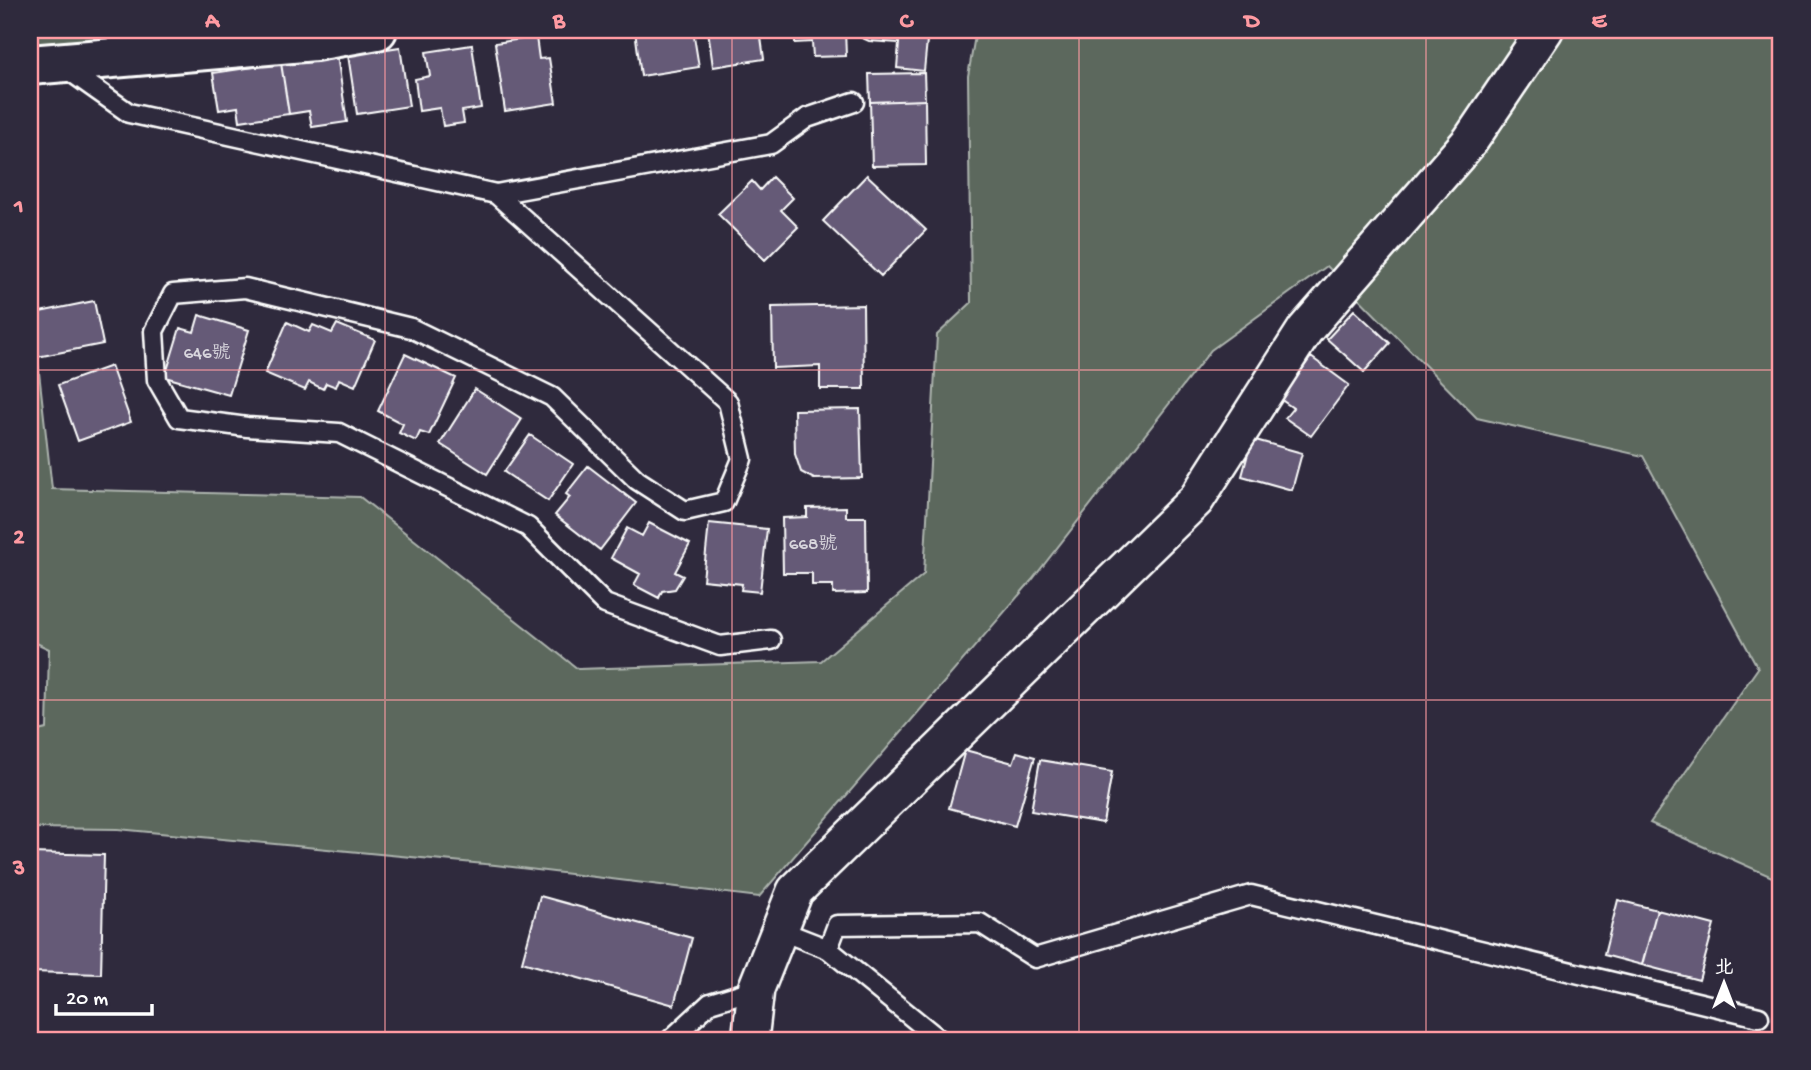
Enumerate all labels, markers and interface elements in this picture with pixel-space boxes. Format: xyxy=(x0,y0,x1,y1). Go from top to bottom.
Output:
text: A xyxy=(204,9,220,36)
text: B xyxy=(552,9,566,36)
text: C xyxy=(900,9,915,36)
text: D xyxy=(1243,9,1261,36)
text: E xyxy=(1592,9,1608,36)
text: 1 xyxy=(13,194,24,221)
house number: 646號 xyxy=(183,342,231,366)
text: 2 xyxy=(13,525,25,552)
house number: 668號 xyxy=(789,533,837,557)
text: 3 xyxy=(12,856,25,883)
north arrow xyxy=(1688,948,1758,1018)
text: 北 xyxy=(1714,958,1734,981)
scale bar xyxy=(56,972,152,1016)
text: 20 m xyxy=(66,988,108,1013)

